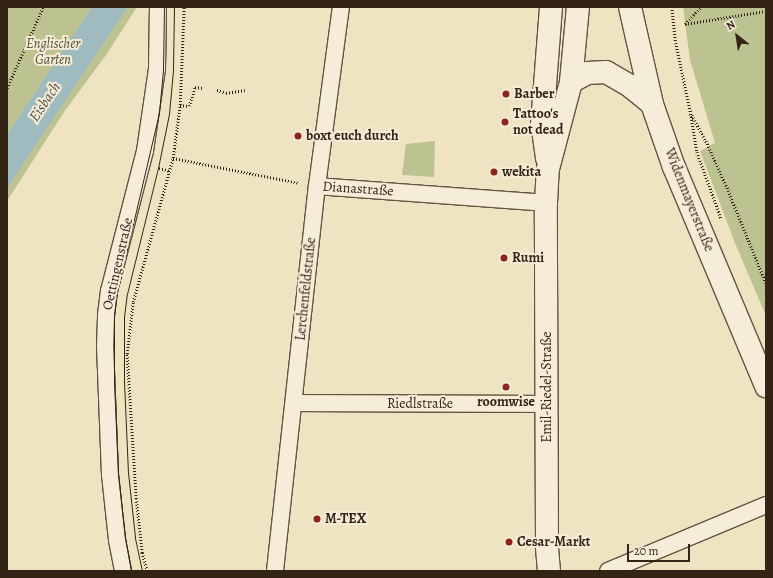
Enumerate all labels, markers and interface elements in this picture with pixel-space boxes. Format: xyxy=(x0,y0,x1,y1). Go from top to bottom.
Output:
north arrow xyxy=(717,16,757,56)
text: N xyxy=(724,17,738,34)
park label: Englischer Garten xyxy=(26,36,80,68)
water label: Eisbach xyxy=(25,79,65,125)
place label: Barber xyxy=(514,86,555,102)
marker: Barber xyxy=(501,89,511,99)
place label: Tattoo's not dead xyxy=(513,106,563,138)
marker: Tattoo's not dead xyxy=(500,117,510,127)
place label: boxt euch durch xyxy=(306,128,399,144)
marker: boxt euch durch xyxy=(293,131,303,141)
street label: Widenmayerstraße xyxy=(661,146,717,254)
place label: wekita xyxy=(502,164,541,180)
marker: wekita xyxy=(489,167,499,177)
street label: Dianastraße xyxy=(322,178,394,200)
street label: Oettingenstraße xyxy=(99,216,137,312)
street label: Lerchenfeldstraße xyxy=(292,236,320,342)
place label: Rumi xyxy=(512,250,544,266)
marker: Rumi xyxy=(499,253,509,263)
street label: Emil-Riedel-Straße xyxy=(539,331,555,443)
marker: roomwise xyxy=(501,382,511,392)
place label: roomwise xyxy=(477,394,535,410)
street label: Riedlstraße xyxy=(387,396,453,412)
place label: M-TEX xyxy=(325,511,366,527)
marker: M-TEX xyxy=(312,514,322,524)
place label: Cesar-Markt xyxy=(517,534,590,550)
scale bar xyxy=(629,536,692,562)
marker: Cesar-Markt xyxy=(504,537,514,547)
text: 20 m xyxy=(634,543,658,559)

